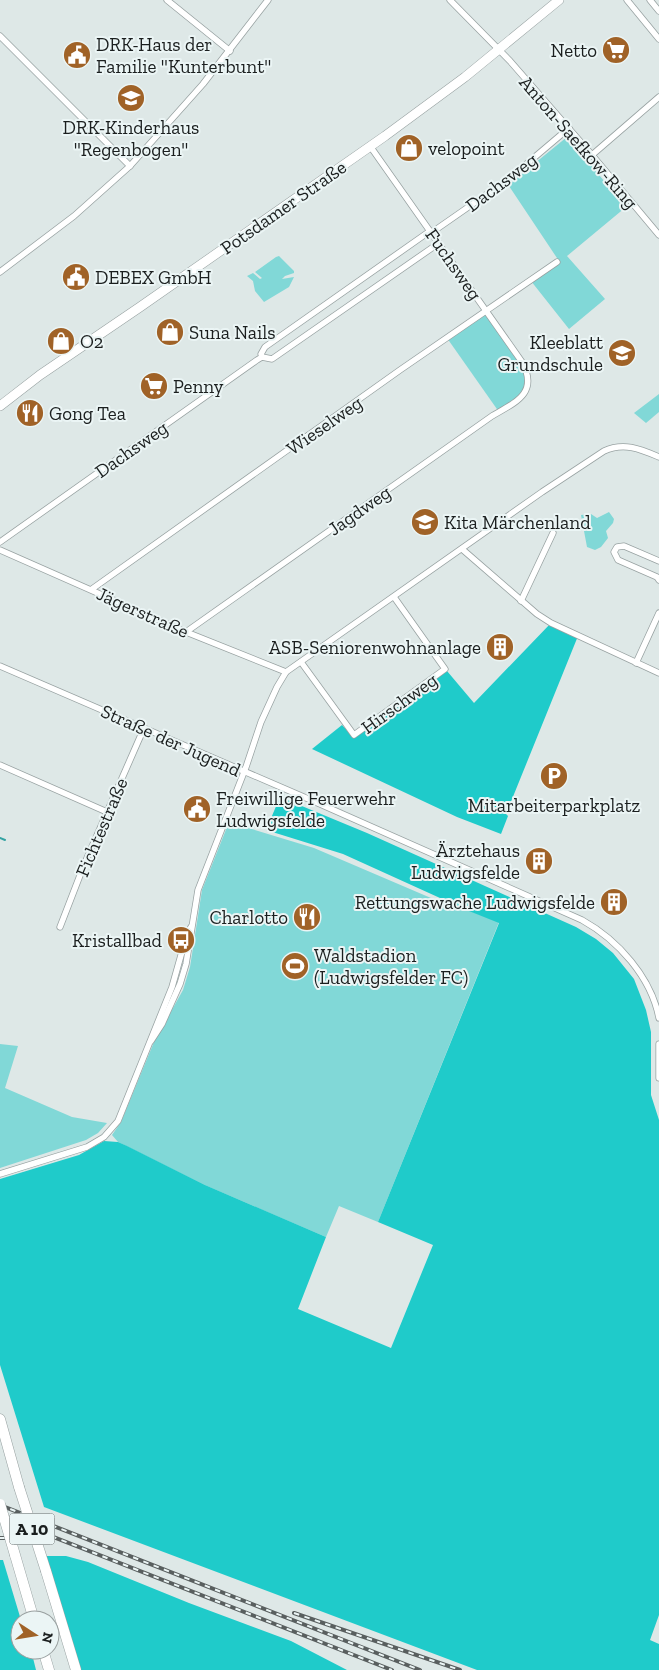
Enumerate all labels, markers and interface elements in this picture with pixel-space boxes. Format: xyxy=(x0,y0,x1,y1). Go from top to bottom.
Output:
place label: DRK-Haus der Familie "Kunterbunt" xyxy=(96,33,271,78)
supermarket icon: Netto xyxy=(601,35,631,65)
place label: Netto xyxy=(551,39,597,62)
public building icon: DRK-Haus der Familie "Kunterbunt" xyxy=(62,40,92,70)
street label: Anton-Saefkow-Ring xyxy=(514,71,643,214)
school or university icon: DRK-Kinderhaus "Regenbogen" xyxy=(116,83,146,113)
place label: DRK-Kinderhaus "Regenbogen" xyxy=(63,116,199,161)
shop icon: velopoint xyxy=(394,133,424,163)
place label: velopoint xyxy=(428,137,505,160)
street label: Dachsweg xyxy=(461,148,542,217)
street label: Potsdamer Straße xyxy=(216,155,351,259)
street label: Fuchsweg xyxy=(420,224,487,305)
public building icon: DEBEX GmbH xyxy=(61,262,91,292)
place label: DEBEX GmbH xyxy=(95,266,212,289)
shop icon: Suna Nails xyxy=(155,317,185,347)
place label: Suna Nails xyxy=(189,321,276,344)
shop icon: O2 xyxy=(46,326,76,356)
place label: O2 xyxy=(80,330,104,353)
place label: Kleeblatt Grundschule xyxy=(498,331,603,376)
school or university icon: Kleeblatt Grundschule xyxy=(607,338,637,368)
supermarket icon: Penny xyxy=(139,371,169,401)
place label: Penny xyxy=(173,375,224,398)
street label: Wieselweg xyxy=(282,391,367,460)
restaurant icon: Gong Tea xyxy=(15,398,45,428)
place label: Gong Tea xyxy=(49,402,126,425)
street label: Dachsweg xyxy=(90,416,173,483)
street label: Jagdweg xyxy=(323,480,396,540)
school or university icon: Kita Märchenland xyxy=(410,507,440,537)
place label: Kita Märchenland xyxy=(444,511,591,534)
street label: Jägerstraße xyxy=(93,582,193,643)
building icon: ASB-Seniorenwohnanlage xyxy=(485,632,515,662)
place label: ASB-Seniorenwohnanlage xyxy=(269,636,481,659)
street label: Hirschweg xyxy=(357,668,442,739)
street label: Straße der Jugend xyxy=(97,699,245,782)
parking icon: Mitarbeiterparkplatz xyxy=(539,761,569,791)
street label: Fichtestraße xyxy=(70,774,133,880)
place label: Freiwillige Feuerwehr Ludwigsfelde xyxy=(216,787,396,832)
public building icon: Freiwillige Feuerwehr Ludwigsfelde xyxy=(182,794,212,824)
place label: Mitarbeiterparkplatz xyxy=(468,794,640,817)
place label: Ärztehaus Ludwigsfelde xyxy=(411,839,520,884)
building icon: Ärztehaus Ludwigsfelde xyxy=(524,846,554,876)
building icon: Rettungswache Ludwigsfelde xyxy=(599,887,629,917)
place label: Rettungswache Ludwigsfelde xyxy=(355,891,595,914)
restaurant icon: Charlotto xyxy=(292,902,322,932)
place label: Charlotto xyxy=(209,906,288,929)
bus stop icon: Kristallbad xyxy=(166,925,196,955)
place label: Kristallbad xyxy=(72,929,163,952)
place label: Waldstadion (Ludwigsfelder FC) xyxy=(314,944,468,989)
sports icon: Waldstadion (Ludwigsfelder FC) xyxy=(280,951,310,981)
road number: A 10 xyxy=(10,1514,54,1545)
north arrow xyxy=(10,1610,60,1660)
text: N xyxy=(38,1631,57,1645)

